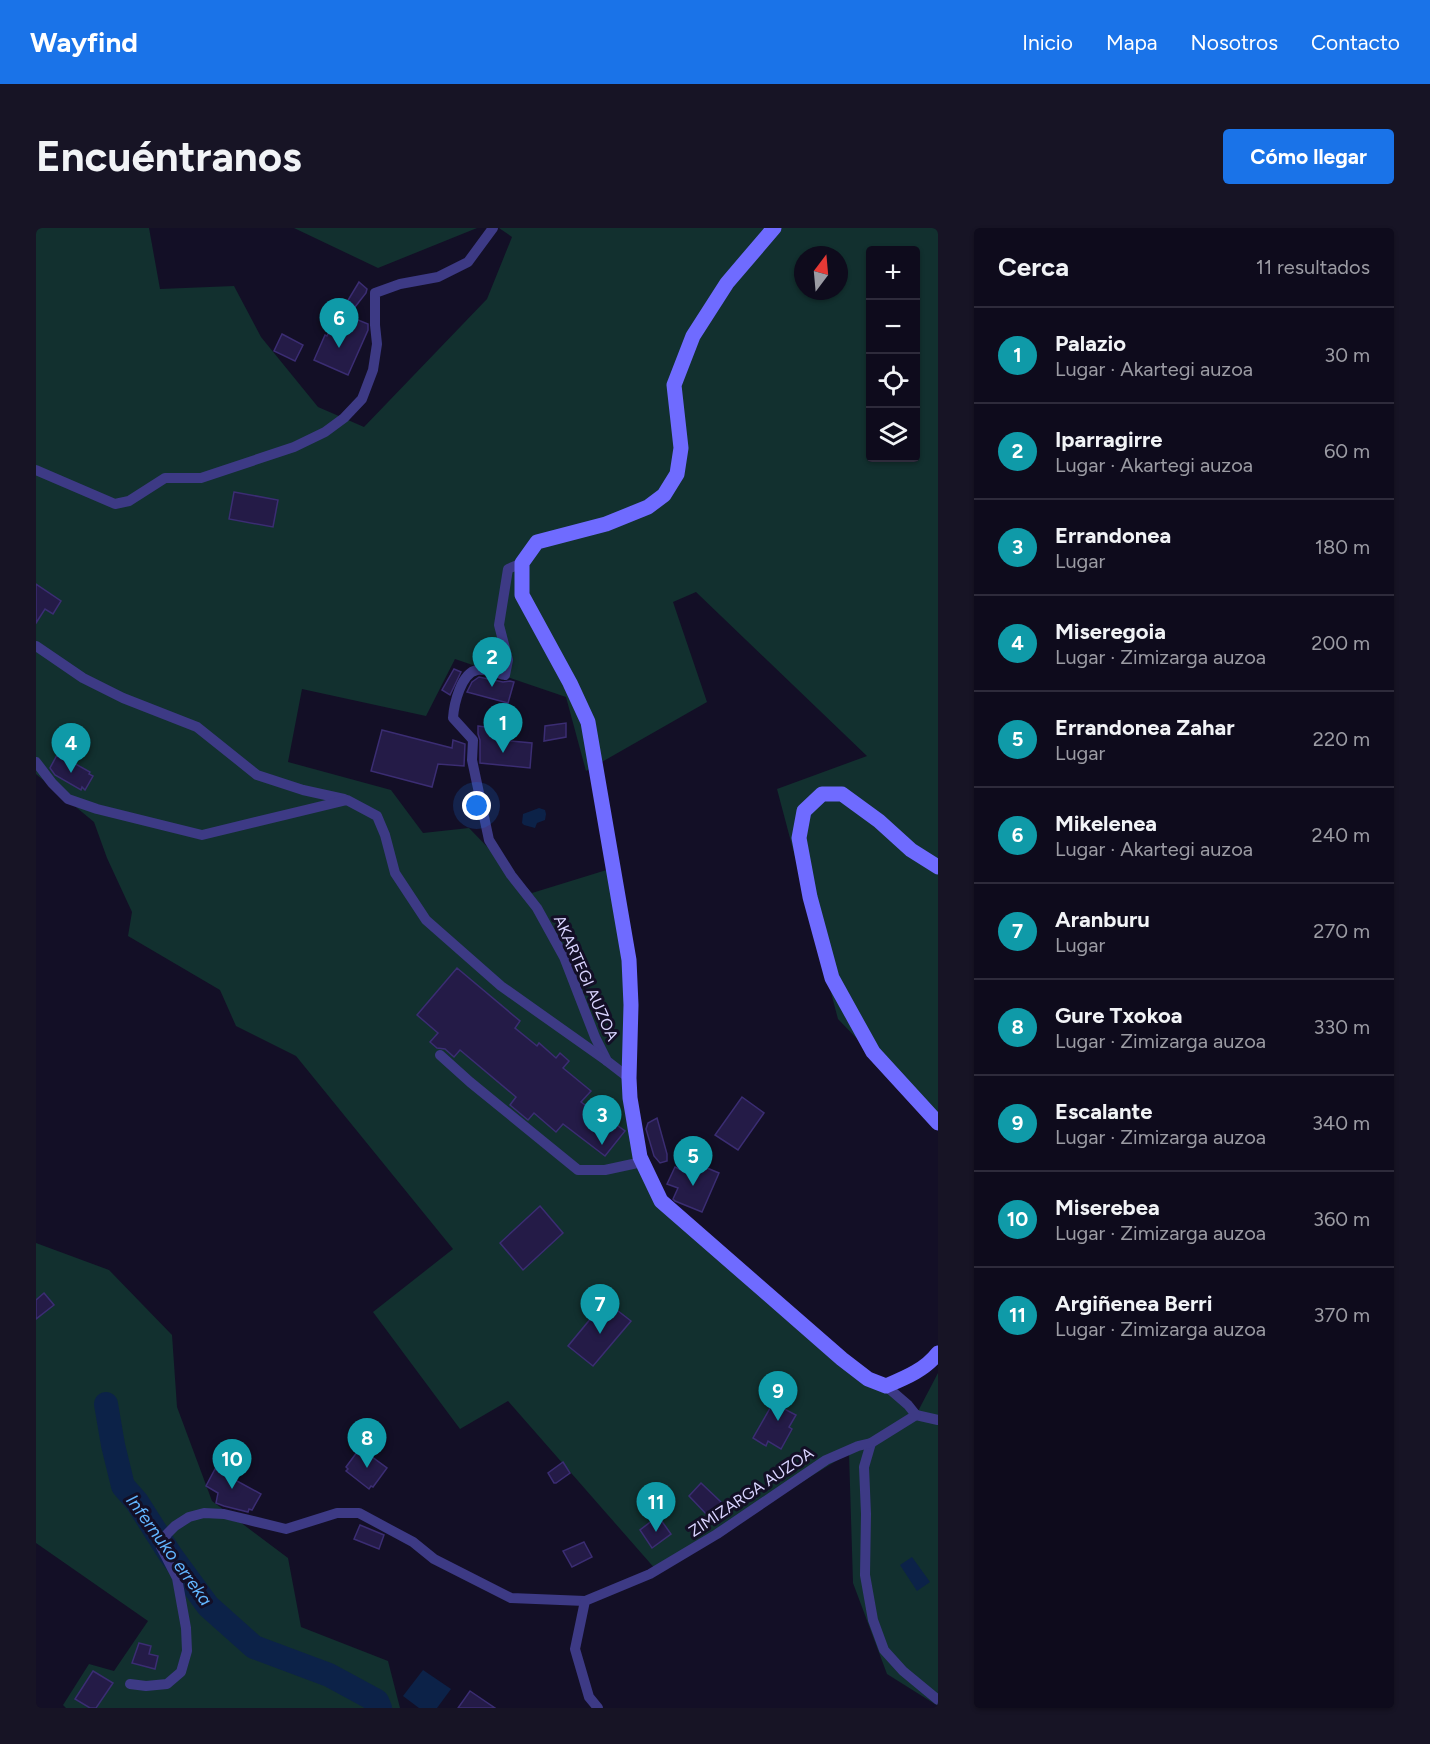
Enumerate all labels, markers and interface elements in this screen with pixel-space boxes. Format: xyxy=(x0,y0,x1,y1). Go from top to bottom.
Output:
text: Wayfind xyxy=(30,25,138,59)
text: Inicio xyxy=(1022,30,1073,55)
text: Mapa xyxy=(1106,30,1158,55)
text: Nosotros xyxy=(1191,30,1278,55)
text: Contacto xyxy=(1311,30,1400,55)
button: Cómo llegar xyxy=(1223,129,1394,184)
text: Encuéntranos xyxy=(36,131,302,182)
north arrow xyxy=(794,246,848,300)
map controls xyxy=(866,246,920,462)
button: + xyxy=(866,246,920,300)
text: Cerca xyxy=(998,251,1069,283)
text: 11 resultados xyxy=(1256,255,1370,279)
pin: 6 xyxy=(320,298,358,348)
button: − xyxy=(866,300,920,354)
text: Palazio xyxy=(1055,330,1126,357)
text: 1 xyxy=(1013,343,1022,367)
text: 30 m xyxy=(1324,343,1370,367)
button: locate xyxy=(866,354,920,408)
text: Lugar · Akartegi auzoa xyxy=(1055,357,1253,381)
button: layers xyxy=(866,408,920,462)
text: Iparragirre xyxy=(1055,426,1163,453)
text: 2 xyxy=(1012,439,1023,463)
text: 60 m xyxy=(1324,439,1370,463)
text: Lugar · Akartegi auzoa xyxy=(1055,453,1253,477)
text: Errandonea xyxy=(1055,522,1171,549)
text: 3 xyxy=(1012,535,1023,559)
text: 180 m xyxy=(1315,535,1370,559)
text: Lugar xyxy=(1055,549,1105,573)
text: Miseregoia xyxy=(1055,618,1166,645)
text: 4 xyxy=(1011,631,1024,655)
text: 200 m xyxy=(1311,631,1370,655)
pin: 2 xyxy=(472,638,512,687)
text: Lugar · Zimizarga auzoa xyxy=(1055,645,1266,669)
pin: 1 xyxy=(484,704,522,753)
text: Errandonea Zahar xyxy=(1055,714,1235,741)
pin: 4 xyxy=(51,724,90,773)
text: 5 xyxy=(1012,727,1023,751)
text: 220 m xyxy=(1313,727,1370,751)
text: Lugar xyxy=(1055,741,1105,765)
your location xyxy=(462,791,491,820)
text: Mikelenea xyxy=(1055,810,1157,837)
text: 6 xyxy=(1012,823,1023,847)
text: 240 m xyxy=(1312,823,1370,847)
text: Lugar · Akartegi auzoa xyxy=(1055,837,1253,861)
text: Aranburu xyxy=(1055,906,1150,933)
street label: AKARTEGI AUZOA xyxy=(550,912,622,1044)
text: 7 xyxy=(1012,919,1023,943)
text: 270 m xyxy=(1313,919,1370,943)
text: Lugar xyxy=(1055,933,1105,957)
text: Gure Txokoa xyxy=(1055,1002,1182,1029)
text: 8 xyxy=(1011,1015,1024,1039)
text: 330 m xyxy=(1313,1015,1370,1039)
text: Lugar · Zimizarga auzoa xyxy=(1055,1029,1266,1053)
pin: 3 xyxy=(582,1096,622,1145)
text: Escalante xyxy=(1055,1098,1152,1125)
text: 9 xyxy=(1012,1111,1023,1135)
text: 340 m xyxy=(1312,1111,1370,1135)
text: Lugar · Zimizarga auzoa xyxy=(1055,1125,1266,1149)
pin: 5 xyxy=(674,1136,712,1186)
text: Miserebea xyxy=(1055,1194,1160,1221)
text: 10 xyxy=(1007,1207,1028,1231)
text: 360 m xyxy=(1313,1207,1370,1231)
text: Lugar · Zimizarga auzoa xyxy=(1055,1221,1266,1245)
pin: 7 xyxy=(580,1284,620,1334)
text: Argiñenea Berri xyxy=(1055,1290,1212,1317)
text: 11 xyxy=(1009,1303,1026,1327)
text: 370 m xyxy=(1314,1303,1370,1327)
text: Lugar · Zimizarga auzoa xyxy=(1055,1317,1266,1341)
pin: 9 xyxy=(758,1372,798,1421)
pin: 8 xyxy=(348,1418,386,1468)
pin: 10 xyxy=(212,1440,252,1489)
street label: ZIMIZARGA AUZOA xyxy=(685,1443,817,1541)
pin: 11 xyxy=(636,1482,676,1532)
water label: Infernuko erreka xyxy=(121,1490,217,1610)

